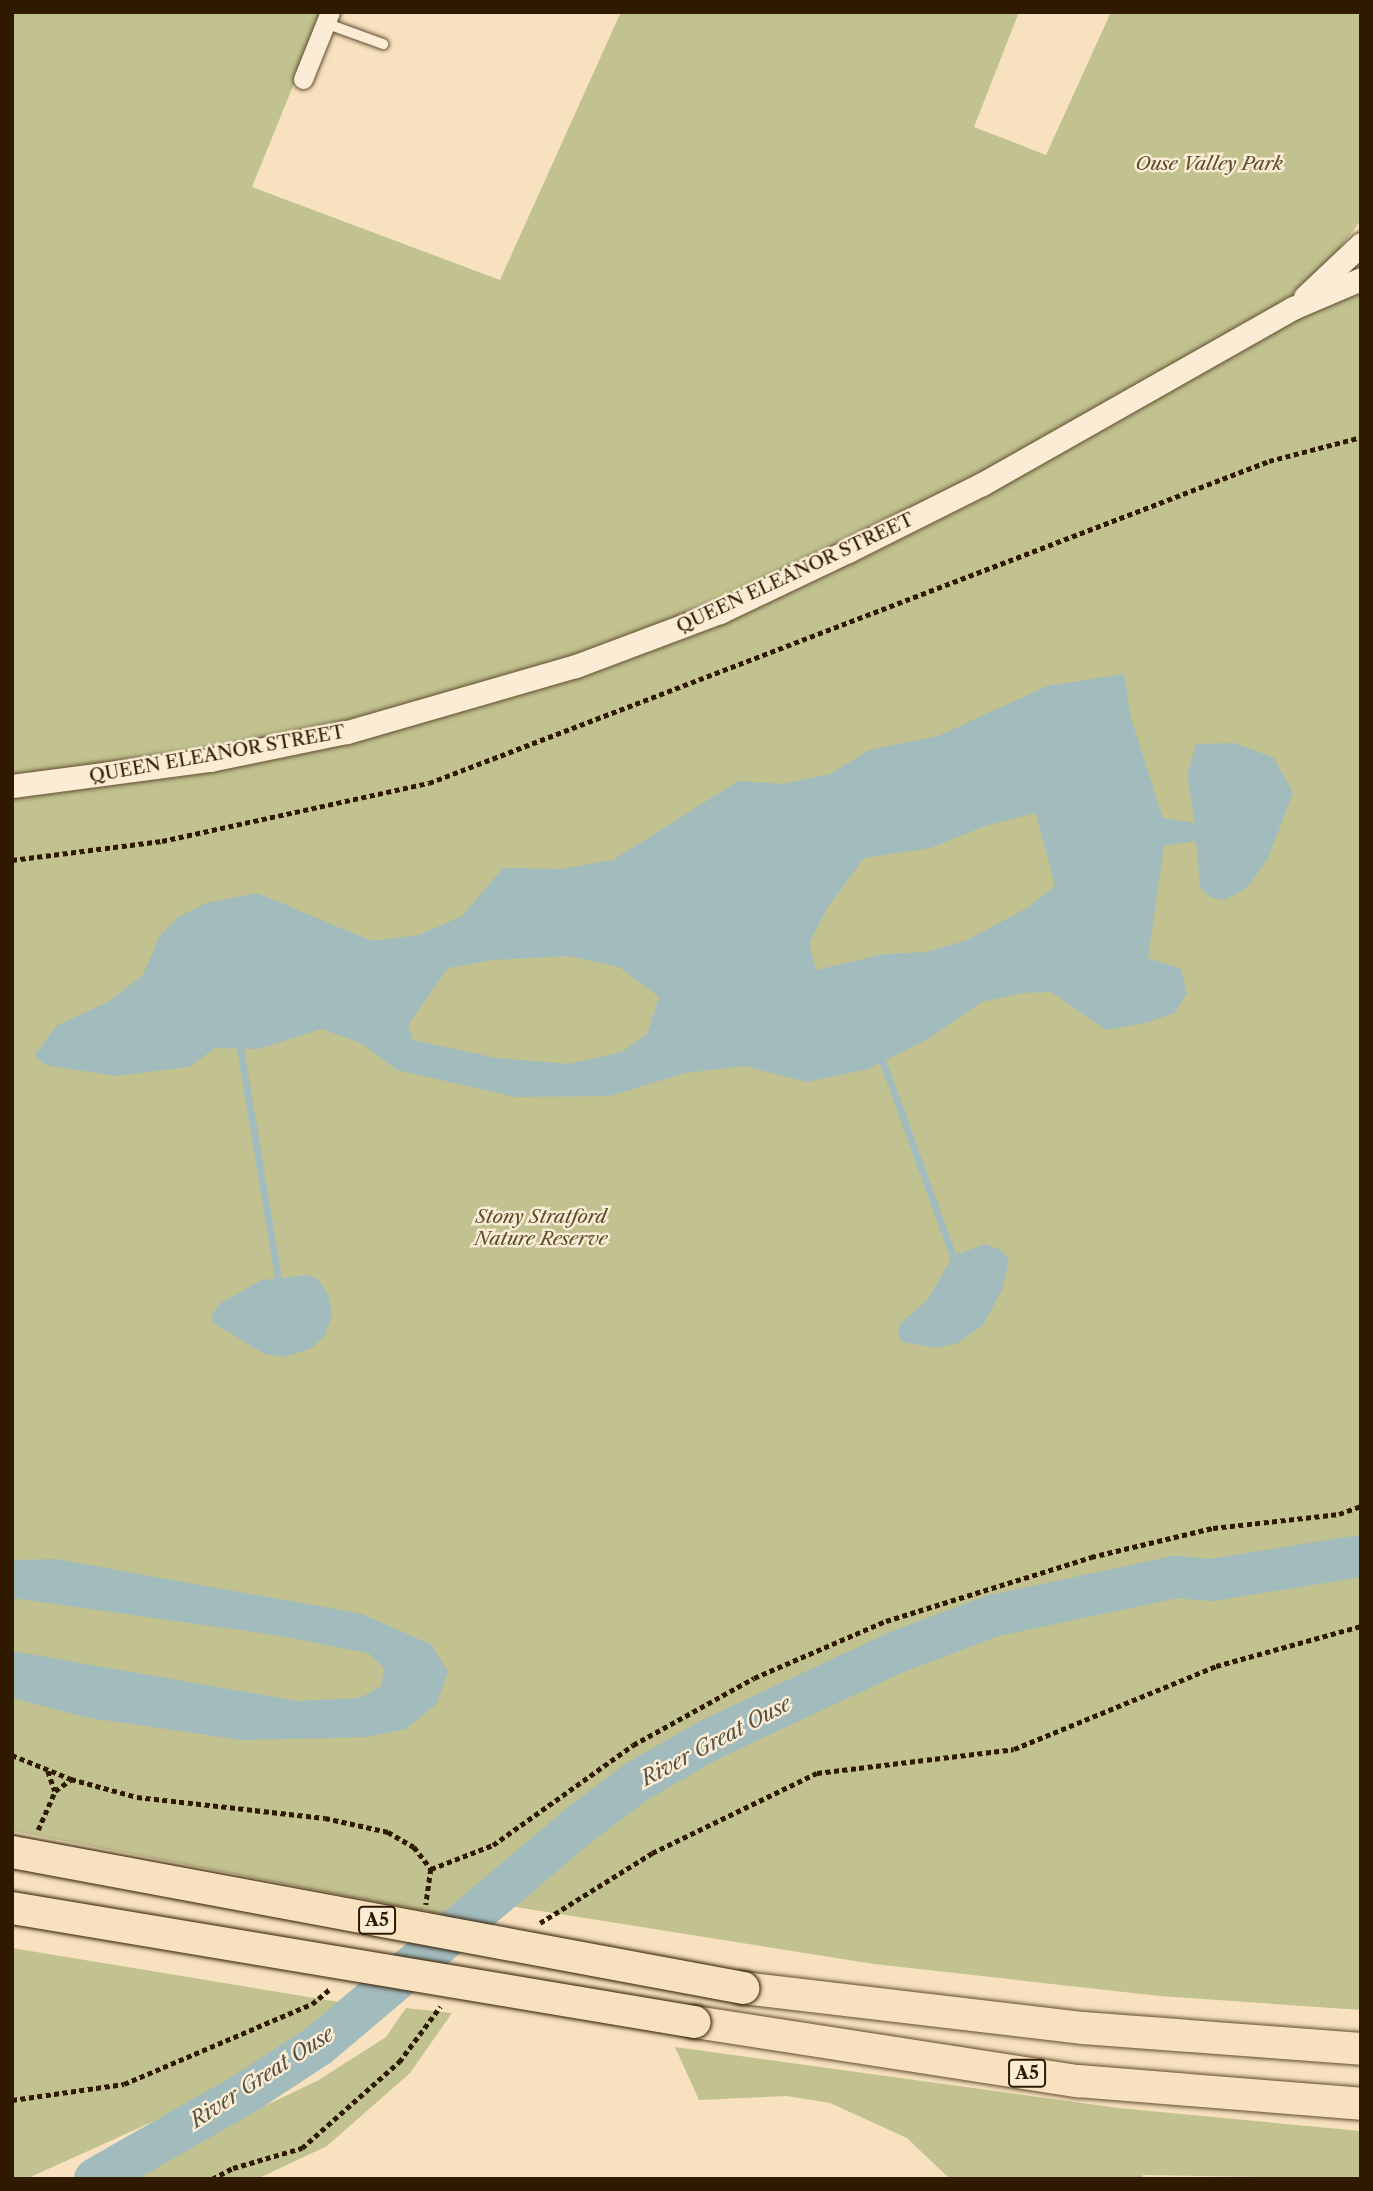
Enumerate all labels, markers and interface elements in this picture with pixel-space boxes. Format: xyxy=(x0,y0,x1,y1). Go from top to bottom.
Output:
park label: Ouse Valley Park xyxy=(1135,153,1283,175)
street label: QUEEN ELEANOR STREET xyxy=(672,508,918,638)
street label: QUEEN ELEANOR STREET xyxy=(87,720,347,788)
park label: Stony Stratford Nature Reserve xyxy=(474,1206,608,1250)
water label: River Great Ouse xyxy=(637,1691,795,1791)
road number: A5 xyxy=(358,1906,396,1934)
water label: River Great Ouse xyxy=(185,2021,339,2133)
road number: A5 xyxy=(1008,2059,1046,2088)

